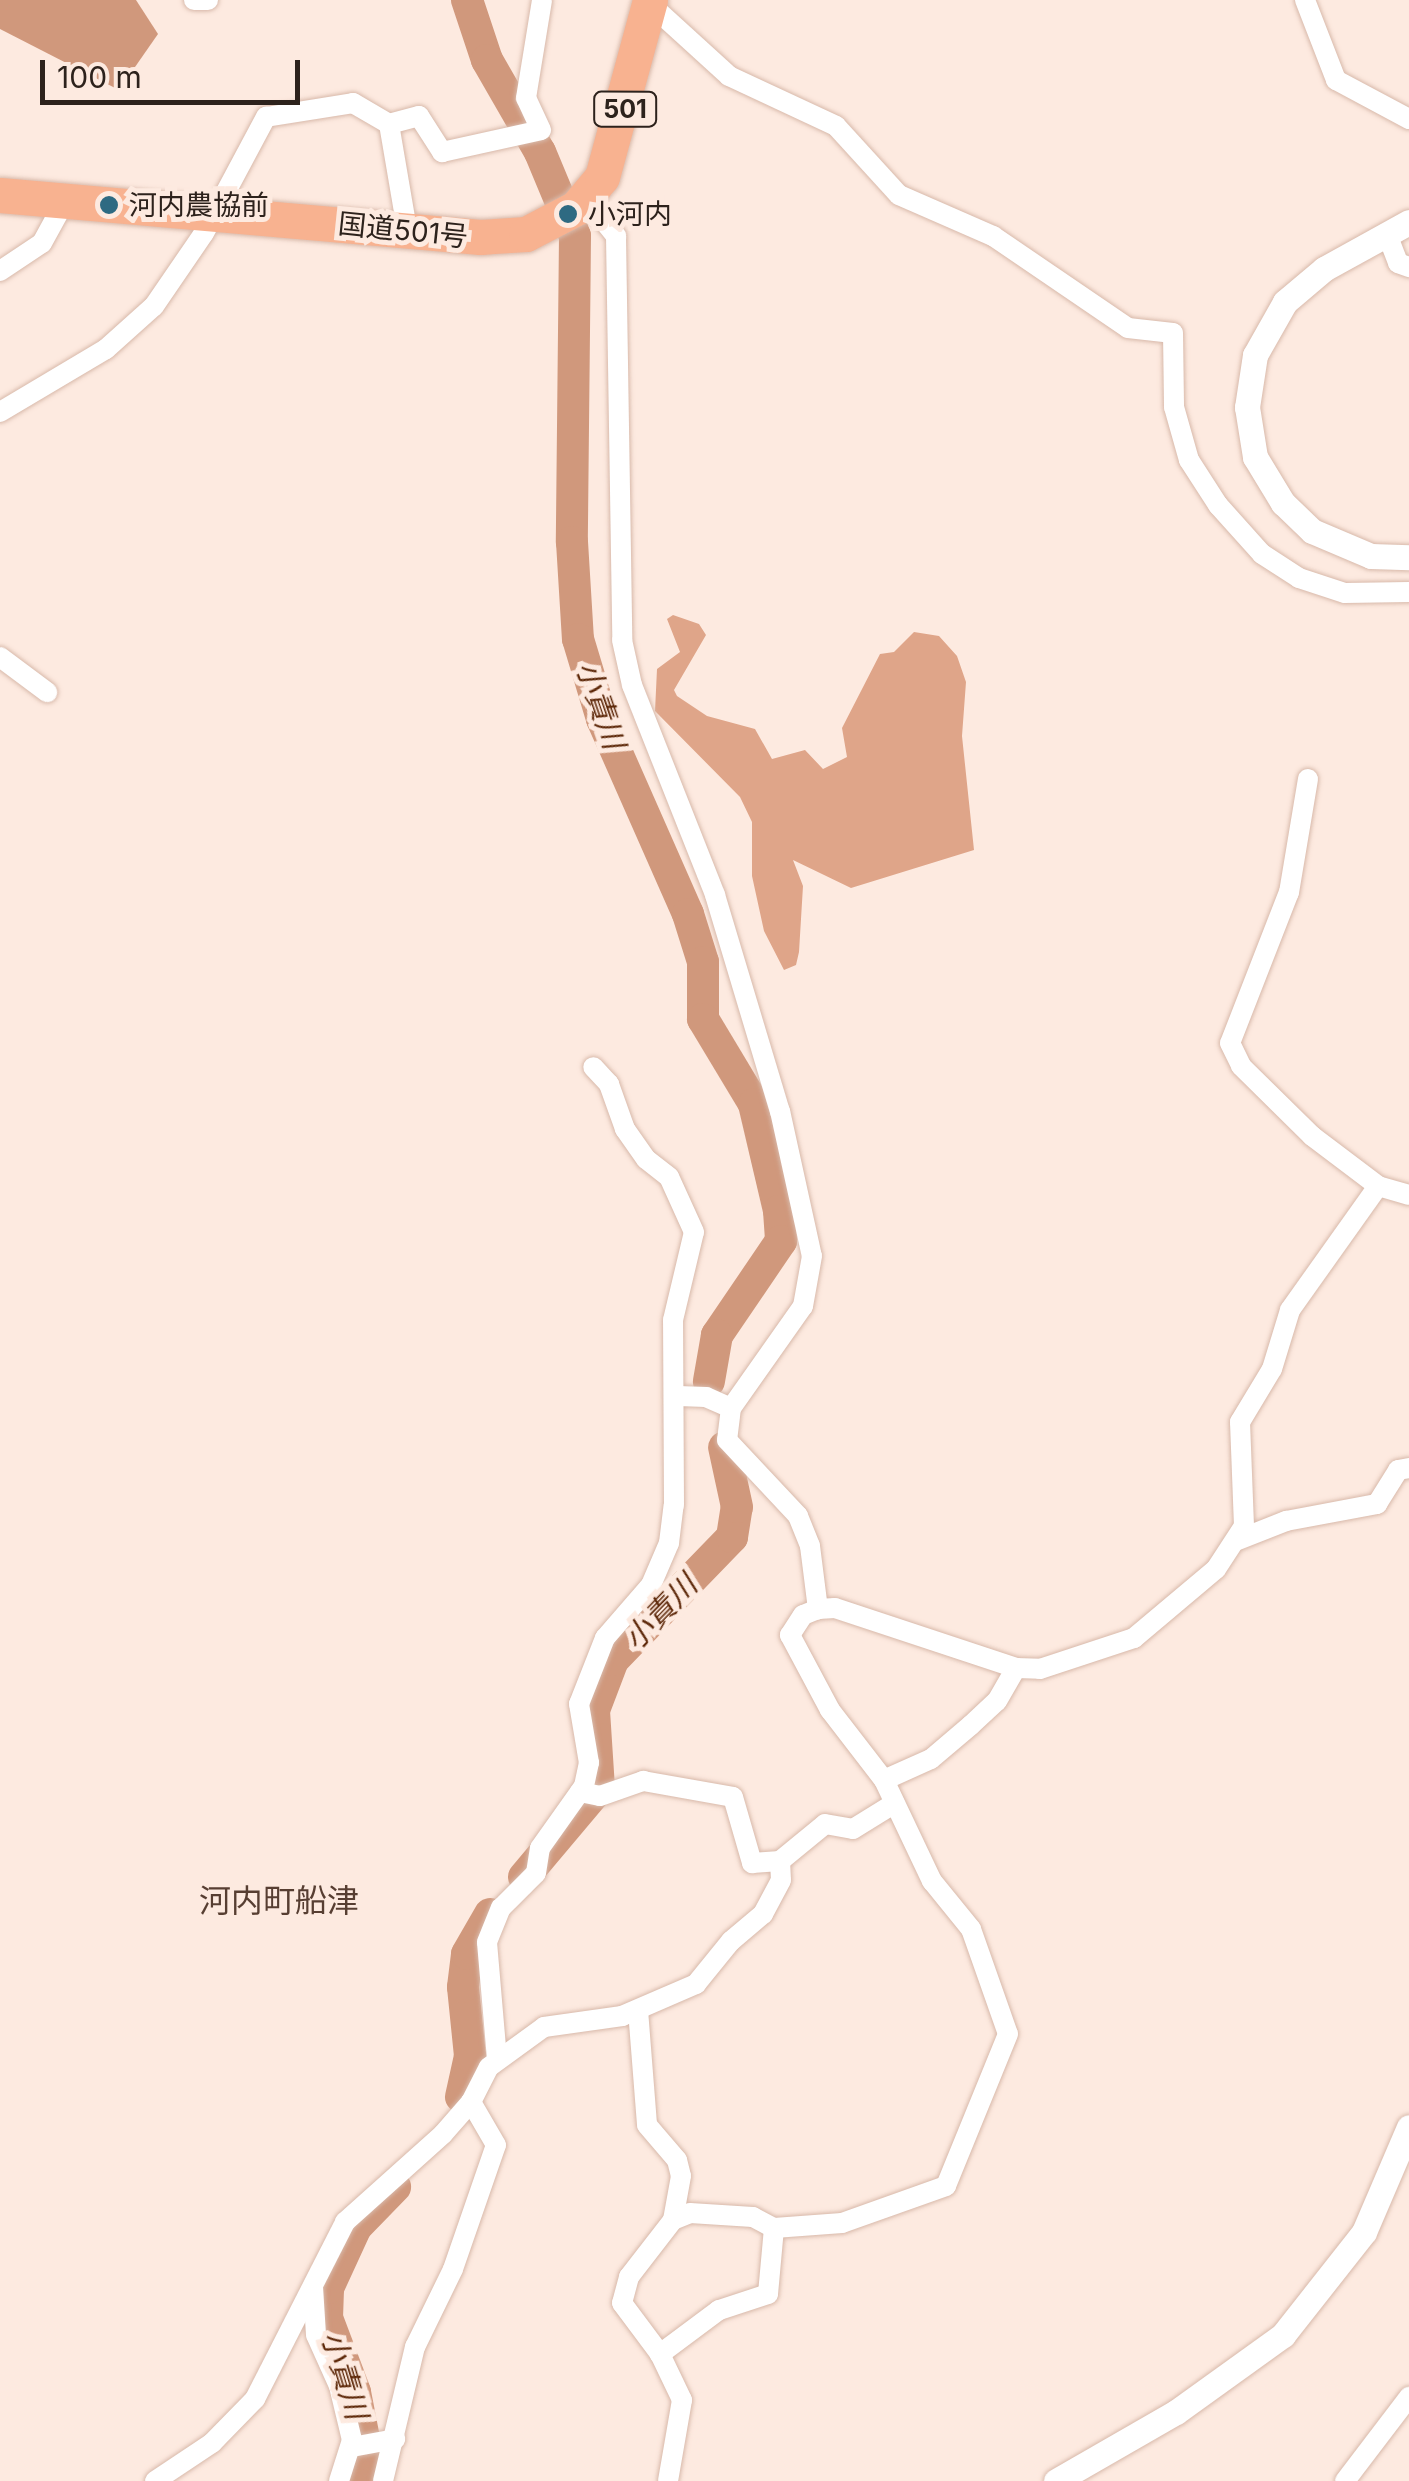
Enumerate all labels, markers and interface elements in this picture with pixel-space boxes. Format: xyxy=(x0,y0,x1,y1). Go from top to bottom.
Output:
scale bar xyxy=(45,40,305,102)
text: 100 m xyxy=(57,59,142,95)
road number: 501 xyxy=(592,89,658,129)
place label: 河内農協前 xyxy=(129,188,269,222)
marker: 河内農協前 xyxy=(98,194,120,216)
place label: 小河内 xyxy=(588,197,672,231)
marker: 小河内 xyxy=(557,203,579,225)
street label: 国道501号 xyxy=(337,206,469,254)
water label: 小責川 xyxy=(569,657,633,753)
water label: 小責川 xyxy=(616,1567,704,1657)
district label: 河内町船津 xyxy=(199,1882,359,1920)
water label: 小責川 xyxy=(315,2327,375,2423)

